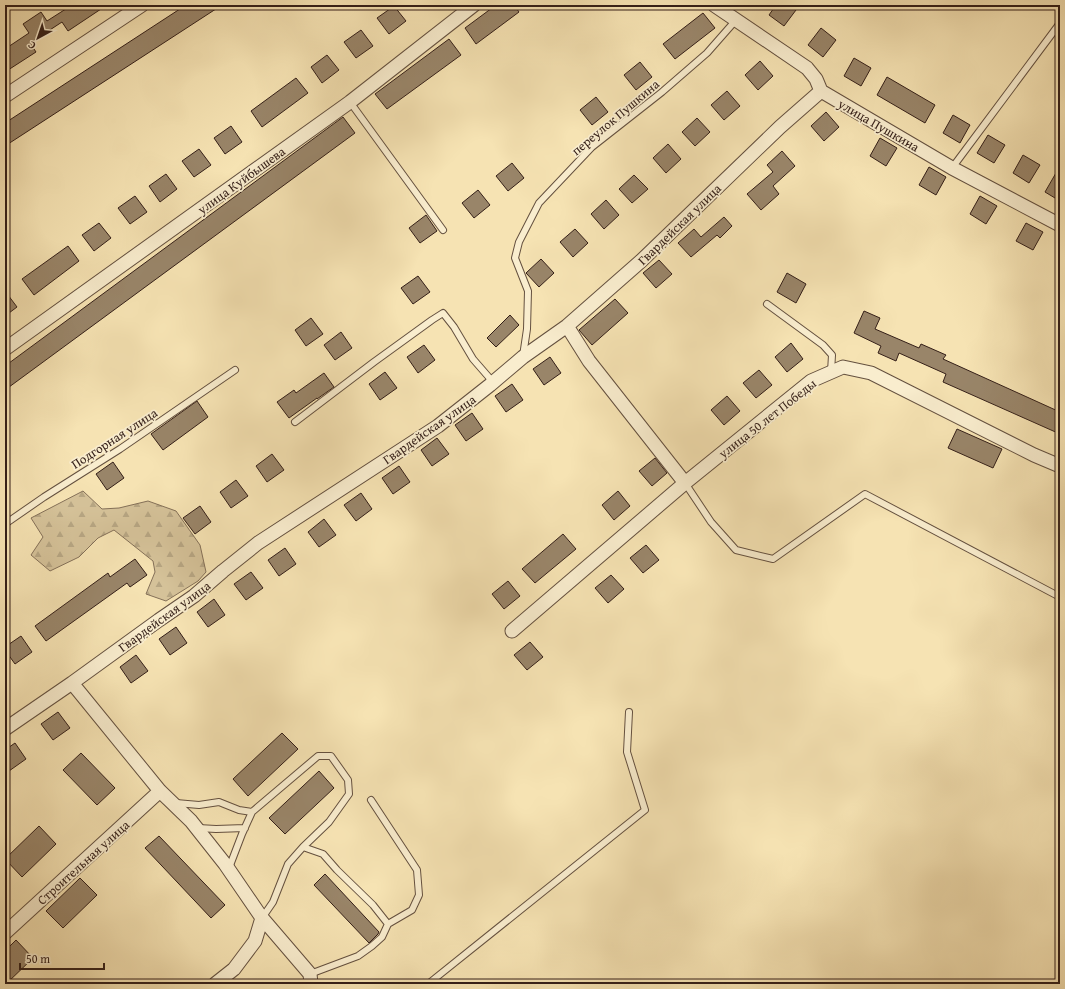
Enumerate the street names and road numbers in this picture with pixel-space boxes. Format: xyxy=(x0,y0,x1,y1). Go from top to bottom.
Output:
street label: переулок Пушкина xyxy=(567,74,664,160)
street label: улица Пушкина xyxy=(834,94,924,157)
street label: улица Куйбышева xyxy=(193,142,290,219)
street label: Гвардейская улица xyxy=(633,179,726,269)
street label: улица 50 лет Победы xyxy=(714,374,820,463)
street label: Гвардейская улица xyxy=(379,390,480,469)
street label: Подгорная улица xyxy=(67,403,162,473)
street label: Гвардейская улица xyxy=(114,576,215,656)
street label: Строительная улица xyxy=(33,815,134,909)

